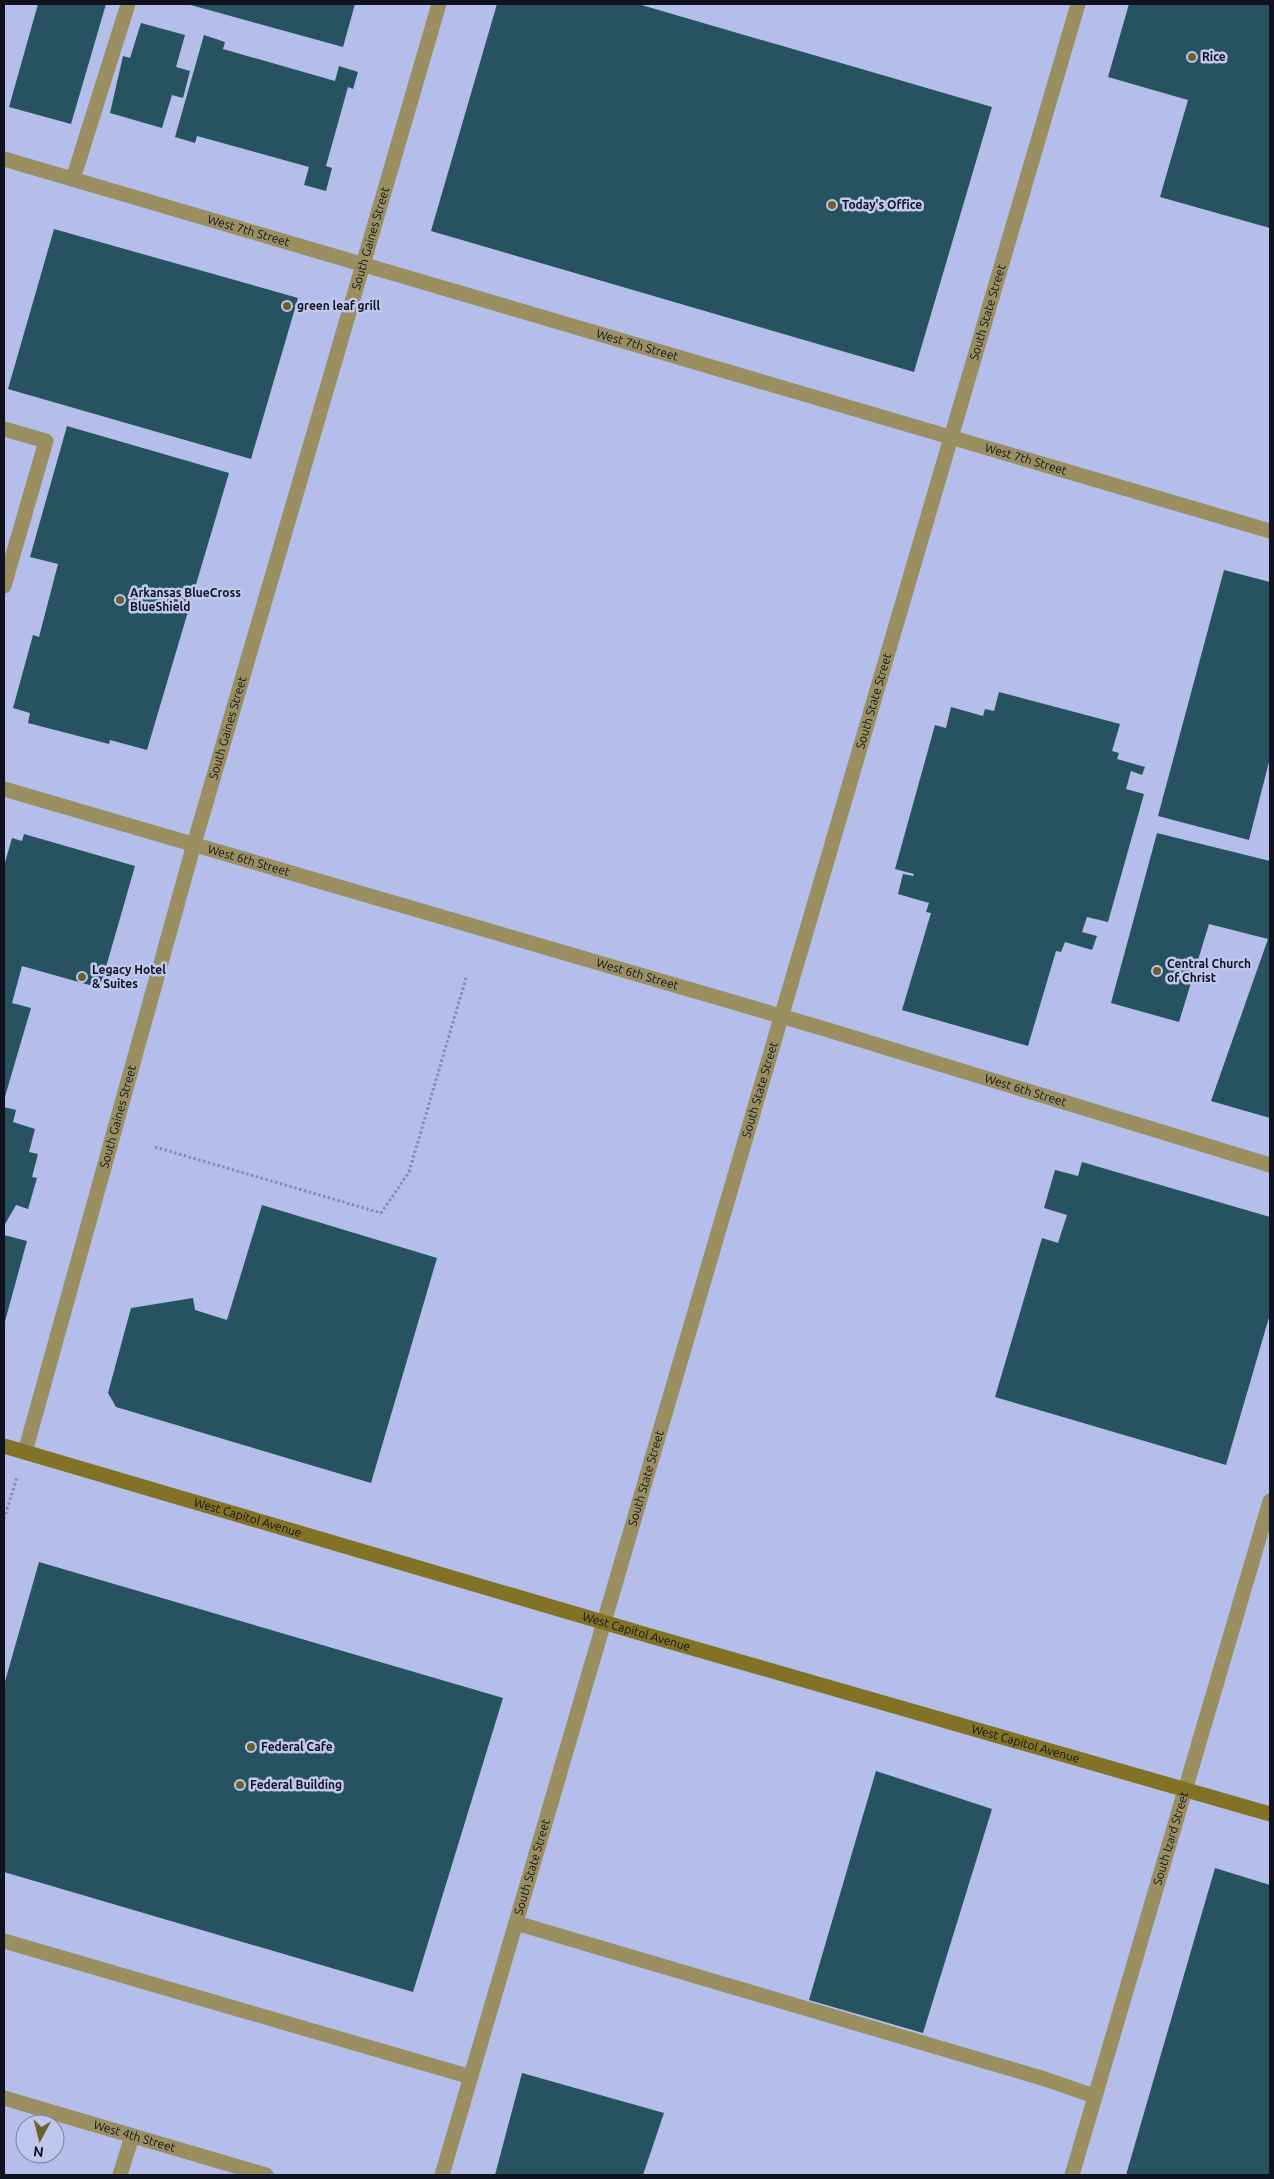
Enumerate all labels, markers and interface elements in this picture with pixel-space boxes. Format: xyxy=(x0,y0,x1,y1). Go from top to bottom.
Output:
place label: Rice xyxy=(1202,50,1226,63)
marker: Rice xyxy=(1186,51,1198,63)
street label: South Gaines Street xyxy=(349,185,391,291)
place label: Today's Office xyxy=(842,198,922,211)
marker: Today's Office xyxy=(826,199,838,211)
street label: West 7th Street xyxy=(206,212,292,249)
street label: South State Street xyxy=(967,262,1007,362)
place label: green leaf grill xyxy=(297,299,380,312)
marker: green leaf grill xyxy=(281,300,293,312)
street label: West 7th Street xyxy=(595,326,680,363)
street label: West 7th Street xyxy=(983,441,1069,477)
place label: Arkansas BlueCross BlueShield xyxy=(130,586,241,613)
marker: Arkansas BlueCross BlueShield xyxy=(114,594,126,606)
street label: South State Street xyxy=(853,651,894,750)
street label: South Gaines Street xyxy=(206,675,249,781)
street label: West 6th Street xyxy=(206,842,292,878)
street label: West 6th Street xyxy=(595,956,680,992)
place label: Central Church of Christ xyxy=(1167,957,1251,984)
place label: Legacy Hotel & Suites xyxy=(92,963,166,990)
marker: Central Church of Christ xyxy=(1151,965,1163,977)
marker: Legacy Hotel & Suites xyxy=(76,971,88,983)
street label: South State Street xyxy=(739,1040,780,1139)
street label: South Gaines Street xyxy=(97,1063,138,1170)
street label: West 6th Street xyxy=(983,1071,1068,1108)
street label: South State Street xyxy=(625,1428,666,1528)
street label: West Capitol Avenue xyxy=(192,1495,303,1539)
street label: West Capitol Avenue xyxy=(581,1609,692,1653)
street label: West Capitol Avenue xyxy=(970,1722,1081,1765)
place label: Federal Cafe xyxy=(261,1740,333,1753)
marker: Federal Cafe xyxy=(245,1741,257,1753)
place label: Federal Building xyxy=(250,1778,342,1791)
marker: Federal Building xyxy=(234,1779,246,1791)
street label: South Izard Street xyxy=(1151,1789,1190,1887)
street label: South State Street xyxy=(512,1817,552,1916)
north arrow xyxy=(15,2114,65,2164)
street label: West 4th Street xyxy=(92,2118,177,2154)
text: N xyxy=(32,2143,45,2160)

